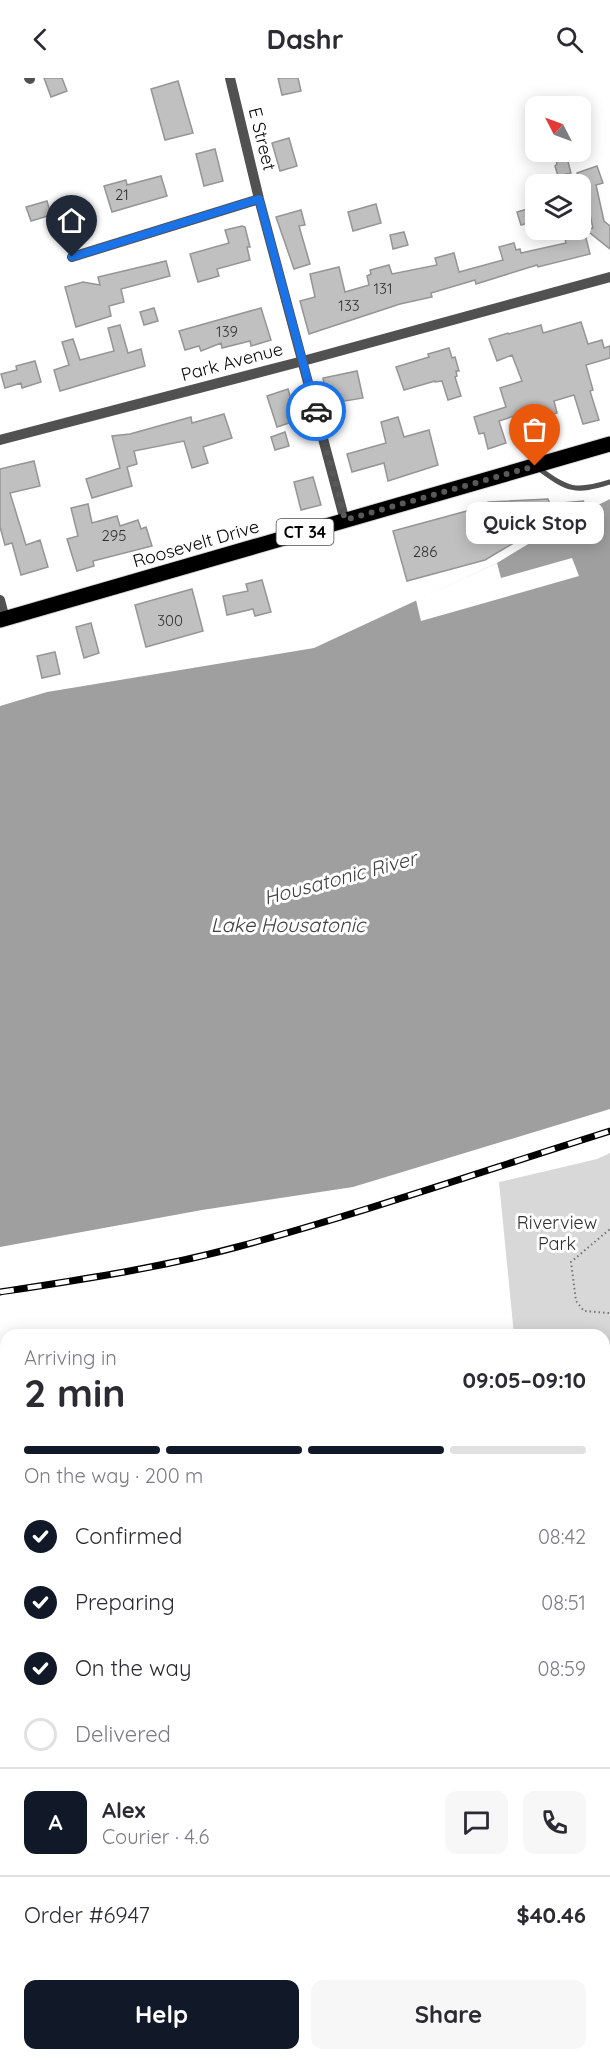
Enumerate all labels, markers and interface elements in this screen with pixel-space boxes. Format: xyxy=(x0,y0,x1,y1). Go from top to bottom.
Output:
text: Dashr xyxy=(267,22,343,56)
icon: back xyxy=(24,23,57,56)
icon: search xyxy=(553,23,586,56)
north arrow xyxy=(525,96,591,162)
map controls xyxy=(525,96,591,240)
street label: E Street xyxy=(244,105,281,173)
button: layers xyxy=(525,174,591,240)
house number: 21 xyxy=(115,185,129,204)
pin xyxy=(46,195,97,257)
icon: home xyxy=(55,204,88,237)
house number: 131 xyxy=(374,279,392,298)
house number: 133 xyxy=(338,296,360,315)
house number: 139 xyxy=(216,322,238,341)
street label: Park Avenue xyxy=(178,337,285,386)
courier xyxy=(286,381,346,441)
icon: car xyxy=(300,395,333,428)
pin xyxy=(509,404,560,466)
icon: bag xyxy=(518,413,551,446)
callout: Quick Stop xyxy=(466,502,604,544)
text: Quick Stop xyxy=(483,510,587,535)
street label: Roosevelt Drive xyxy=(130,515,262,573)
road number: CT 34 xyxy=(276,519,334,545)
house number: 295 xyxy=(102,526,126,545)
house number: 286 xyxy=(413,542,437,561)
house number: 300 xyxy=(157,611,183,630)
water label: Housatonic River xyxy=(261,845,421,910)
water label: Lake Housatonic xyxy=(211,912,367,937)
park label: Riverview Park xyxy=(517,1211,597,1255)
text: Arriving in xyxy=(24,1345,117,1370)
text: 09:05–09:10 xyxy=(462,1366,586,1394)
text: 2 min xyxy=(24,1368,126,1417)
text: On the way · 200 m xyxy=(24,1463,203,1488)
icon: check xyxy=(24,1520,57,1553)
text: Confirmed xyxy=(75,1522,182,1550)
text: 08:42 xyxy=(538,1524,586,1549)
icon: check xyxy=(24,1586,57,1619)
text: Preparing xyxy=(75,1588,175,1616)
text: 08:51 xyxy=(541,1590,586,1615)
icon: check xyxy=(24,1652,57,1685)
text: On the way xyxy=(75,1654,191,1682)
text: 08:59 xyxy=(538,1656,586,1681)
text: Delivered xyxy=(75,1720,171,1748)
button: chat xyxy=(445,1791,508,1854)
button: phone xyxy=(523,1791,586,1854)
text: Alex xyxy=(102,1796,145,1824)
text: A xyxy=(48,1808,63,1836)
text: Courier · 4.6 xyxy=(102,1824,209,1849)
text: Order #6947 xyxy=(24,1901,150,1929)
text: $40.46 xyxy=(517,1901,586,1929)
button: Help xyxy=(24,1980,299,2049)
button: Share xyxy=(311,1980,586,2049)

